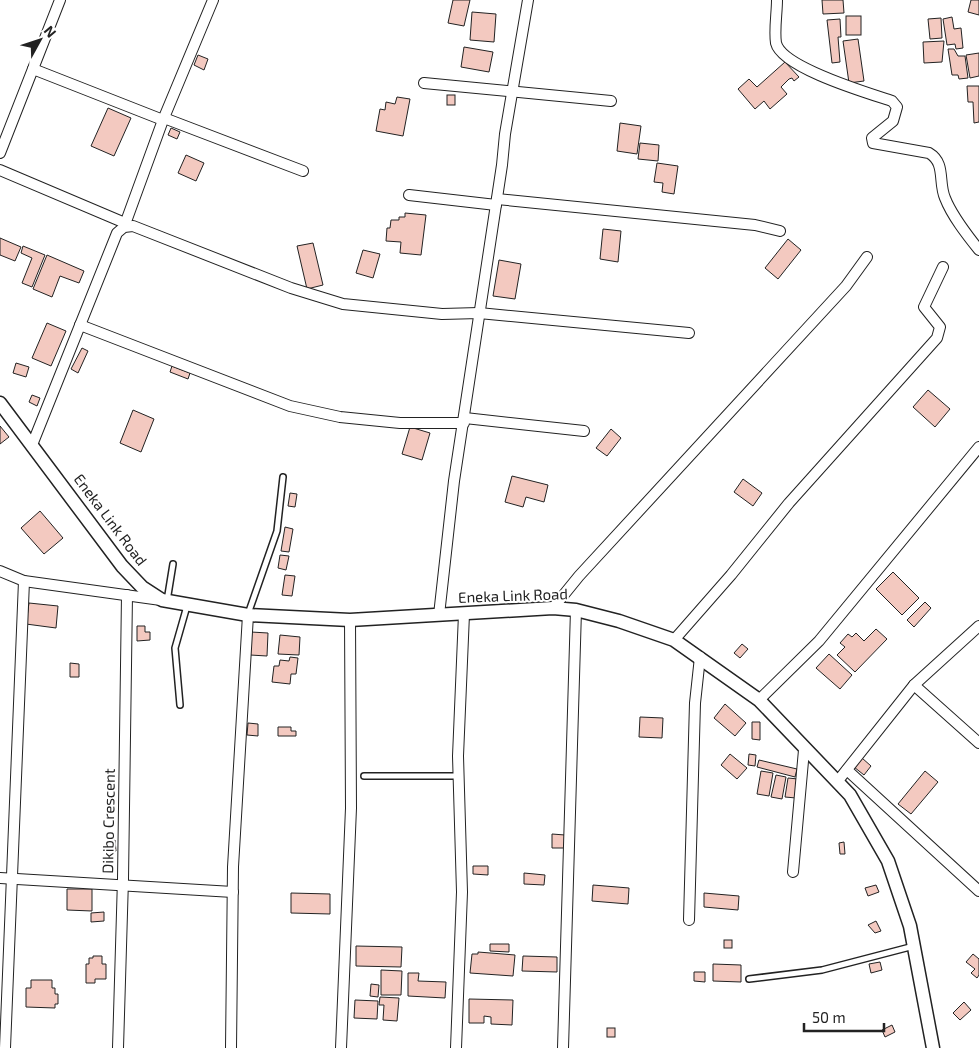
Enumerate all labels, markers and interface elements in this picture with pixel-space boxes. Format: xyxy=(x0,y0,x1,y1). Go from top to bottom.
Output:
north arrow xyxy=(15,15,65,65)
text: N xyxy=(41,22,60,41)
street label: Eneka Link Road xyxy=(71,470,151,569)
street label: Eneka Link Road xyxy=(458,584,568,606)
street label: Dikibo Crescent xyxy=(98,768,118,874)
scale bar xyxy=(804,1000,884,1032)
text: 50 m xyxy=(812,1008,846,1026)

